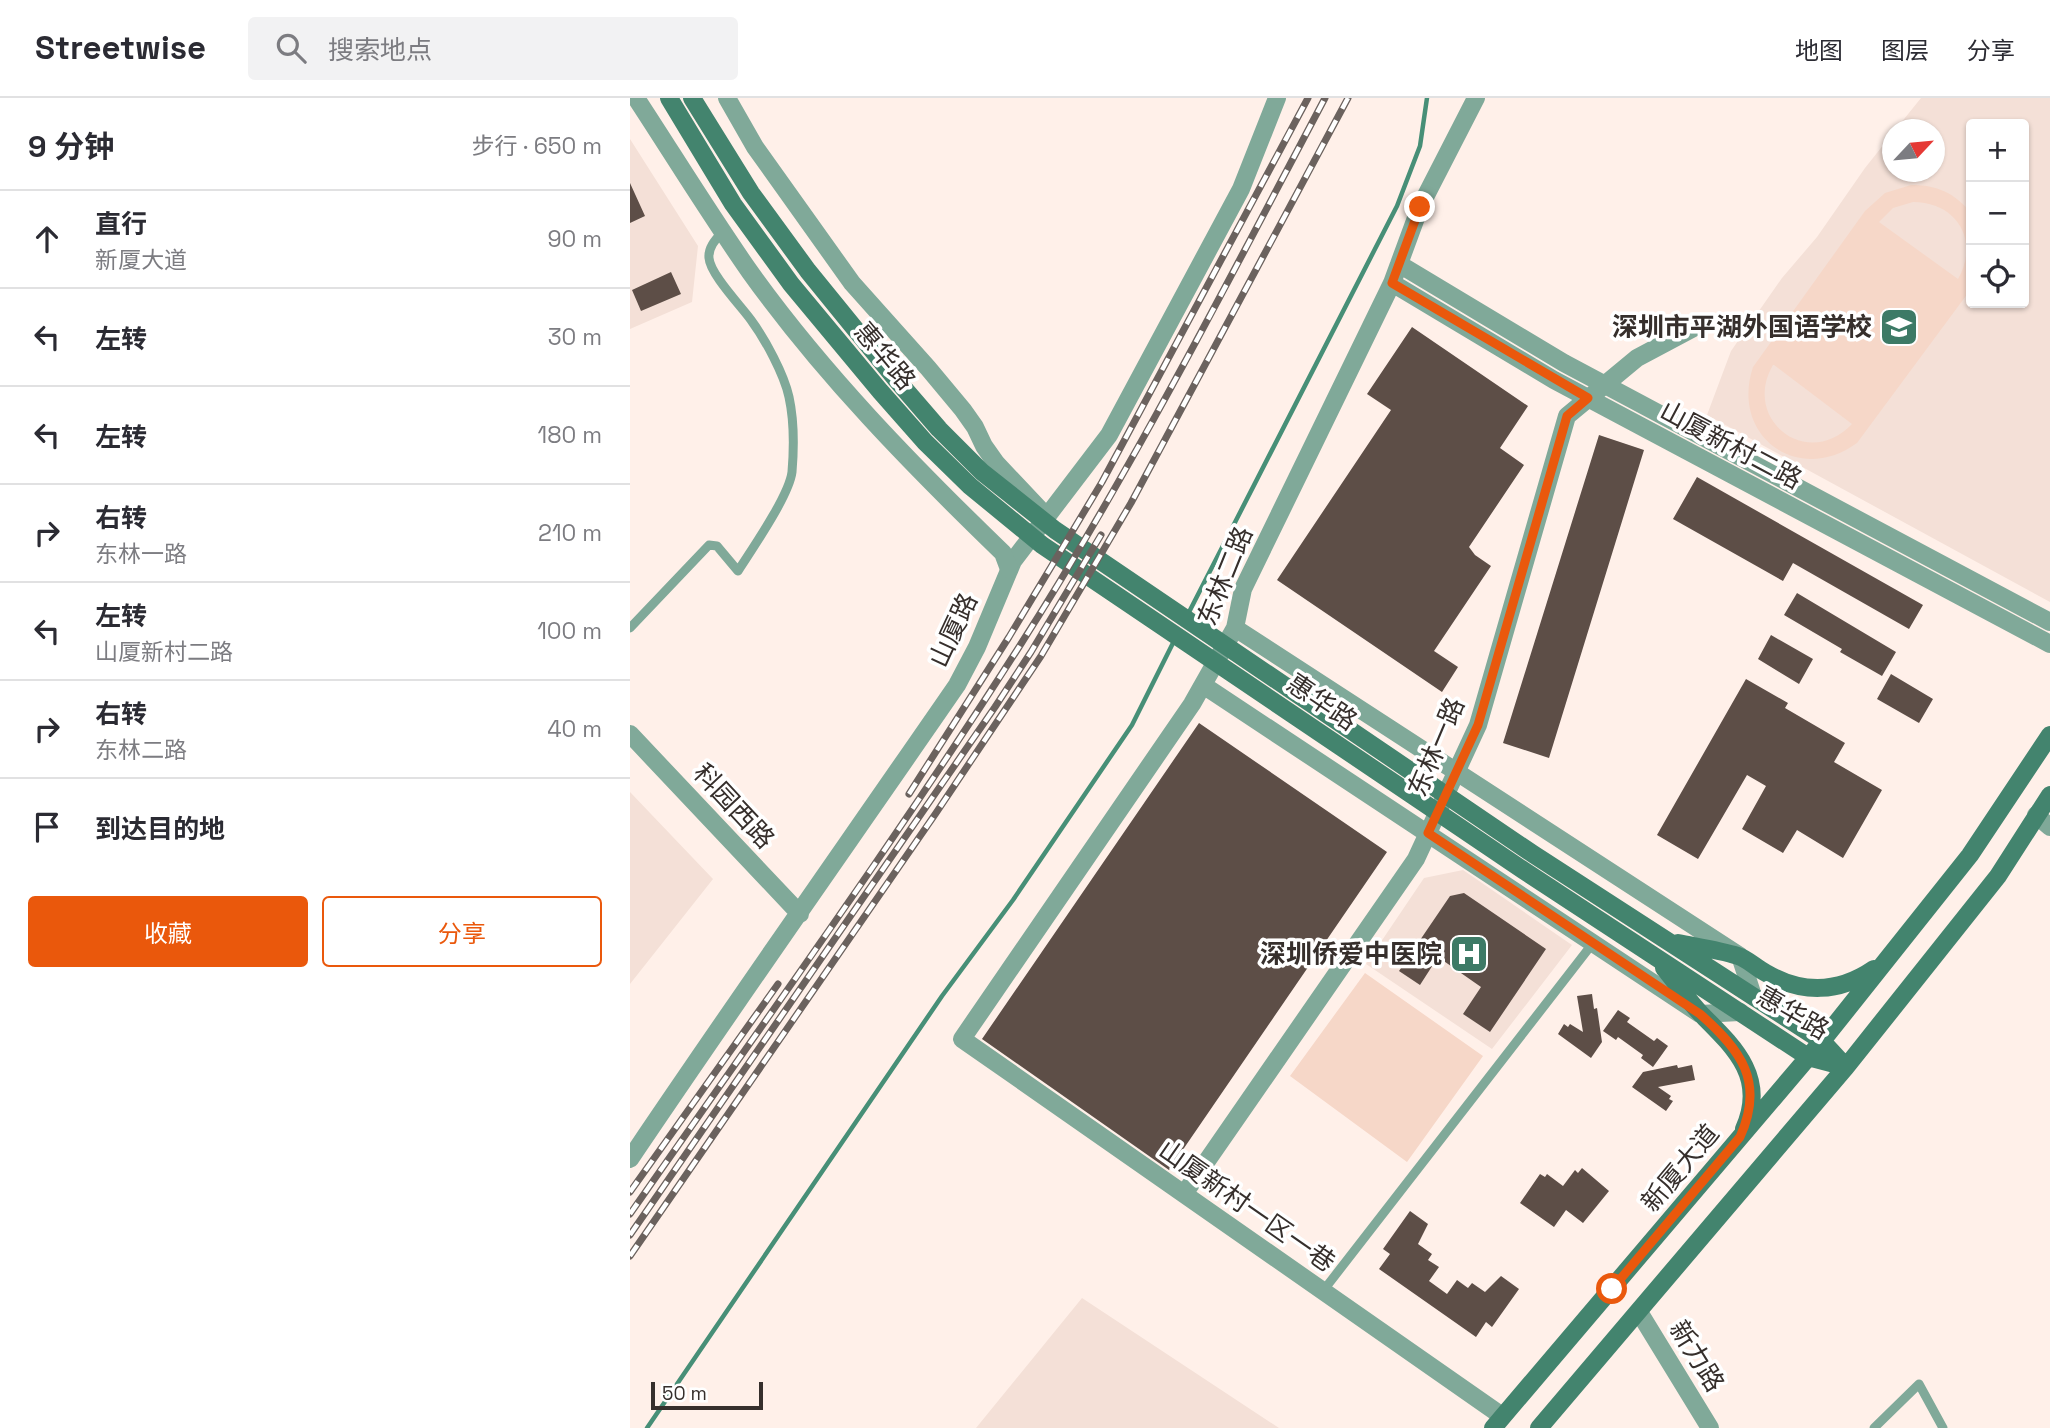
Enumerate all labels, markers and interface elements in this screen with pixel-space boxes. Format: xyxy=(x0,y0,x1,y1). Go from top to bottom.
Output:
search box xyxy=(248,17,738,80)
text: Streetwise xyxy=(35,27,206,69)
icon: search xyxy=(272,29,310,67)
text: 搜索地点 xyxy=(328,33,432,67)
text: 地图 xyxy=(1795,35,1843,66)
text: 图层 xyxy=(1881,35,1929,66)
text: 分享 xyxy=(1967,35,2015,66)
north arrow xyxy=(1882,119,1945,182)
map controls xyxy=(1966,119,2029,308)
button: + xyxy=(1966,119,2029,182)
text: 9 分钟 xyxy=(28,127,114,166)
text: 步行 · 650 m xyxy=(472,131,602,161)
button: − xyxy=(1966,182,2029,245)
route end xyxy=(1404,191,1435,222)
text: 直行 xyxy=(95,207,147,241)
icon: ahead xyxy=(28,220,66,258)
text: 90 m xyxy=(547,224,602,254)
text: 新厦大道 xyxy=(95,245,187,275)
button: locate xyxy=(1966,245,2029,308)
school or university icon: 深圳市平湖外国语学校 xyxy=(1878,306,1920,348)
place label: 深圳市平湖外国语学校 xyxy=(1612,310,1872,344)
street label: 惠华路 xyxy=(847,315,923,397)
icon: left xyxy=(28,318,66,356)
text: 左转 xyxy=(95,322,147,356)
text: 30 m xyxy=(548,322,602,352)
street label: 山厦新村二路 xyxy=(1654,393,1808,497)
icon: left xyxy=(28,416,66,454)
text: 左转 xyxy=(95,420,147,454)
text: 180 m xyxy=(538,420,602,450)
text: 右转 xyxy=(95,501,147,535)
icon: right xyxy=(28,514,66,552)
text: 210 m xyxy=(538,518,602,548)
street label: 东林二路 xyxy=(1190,521,1260,631)
text: 东林一路 xyxy=(95,539,187,569)
street label: 山厦路 xyxy=(921,587,985,673)
text: 左转 xyxy=(95,599,147,633)
icon: left xyxy=(28,612,66,650)
text: 100 m xyxy=(537,616,602,646)
text: 山厦新村二路 xyxy=(95,637,233,667)
street label: 惠华路 xyxy=(1280,666,1364,738)
street label: 东林一路 xyxy=(1400,692,1472,802)
text: 右转 xyxy=(95,697,147,731)
icon: right xyxy=(28,710,66,748)
text: 40 m xyxy=(547,714,602,744)
text: 东林二路 xyxy=(95,735,187,765)
street label: 科园西路 xyxy=(686,756,782,856)
icon: arrive xyxy=(28,808,66,846)
text: 到达目的地 xyxy=(95,812,225,846)
button: 收藏 xyxy=(28,896,308,967)
button: 分享 xyxy=(322,896,602,967)
hospital icon: 深圳侨爱中医院 xyxy=(1448,933,1490,975)
place label: 深圳侨爱中医院 xyxy=(1260,937,1442,971)
street label: 惠华路 xyxy=(1751,979,1835,1047)
street label: 新厦大道 xyxy=(1634,1117,1726,1219)
street label: 山厦新村一区一巷 xyxy=(1152,1132,1342,1280)
route start xyxy=(1596,1273,1627,1304)
street label: 新力路 xyxy=(1662,1314,1732,1398)
scale bar xyxy=(651,1379,763,1411)
text: 50 m xyxy=(662,1381,707,1406)

